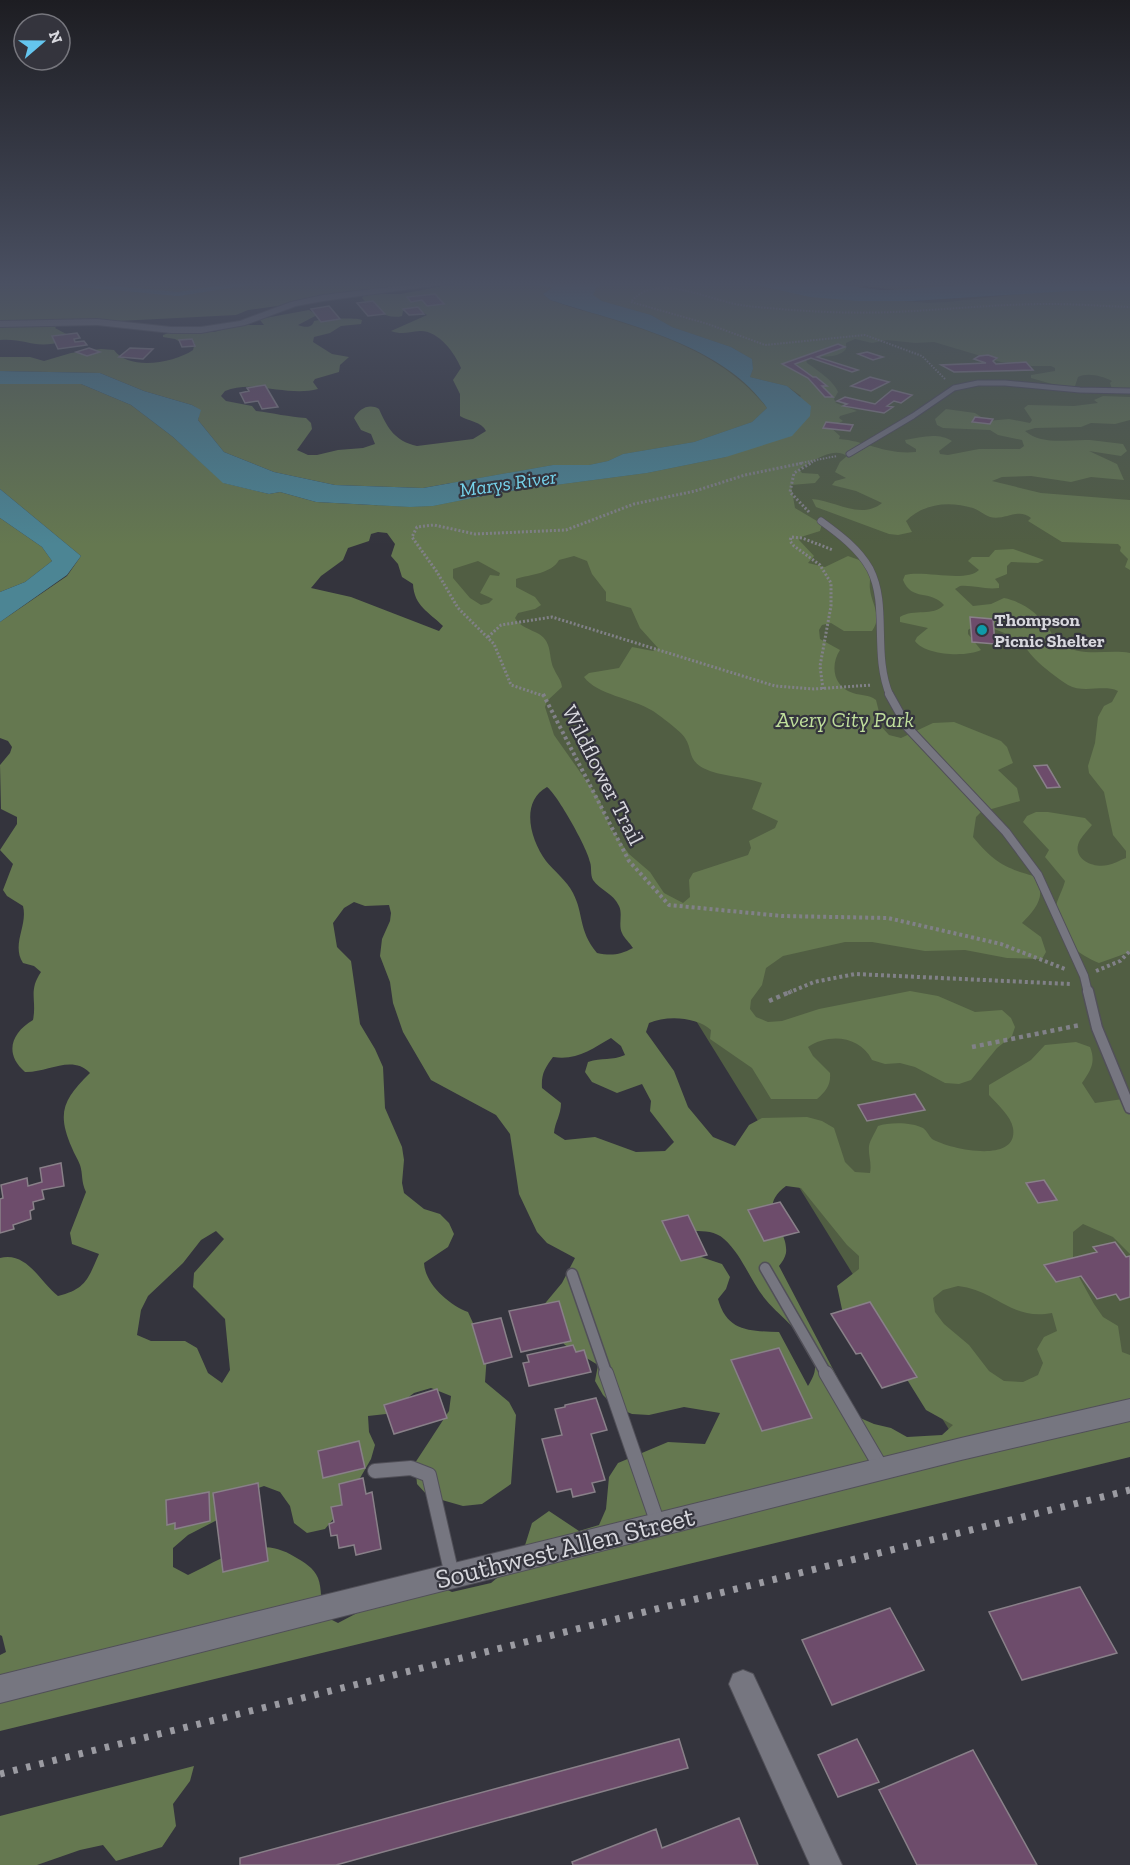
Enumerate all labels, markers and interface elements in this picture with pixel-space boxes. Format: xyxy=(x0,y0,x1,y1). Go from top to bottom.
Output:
north arrow xyxy=(12,12,72,72)
text: N xyxy=(45,28,67,46)
water label: Marys River xyxy=(458,464,558,502)
place label: Thompson Picnic Shelter xyxy=(994,609,1105,652)
marker: Thompson Picnic Shelter xyxy=(975,623,989,637)
street label: Wildflower Trail xyxy=(556,700,650,850)
park label: Avery City Park xyxy=(775,706,914,733)
street label: Southwest Allen Street xyxy=(432,1500,698,1596)

